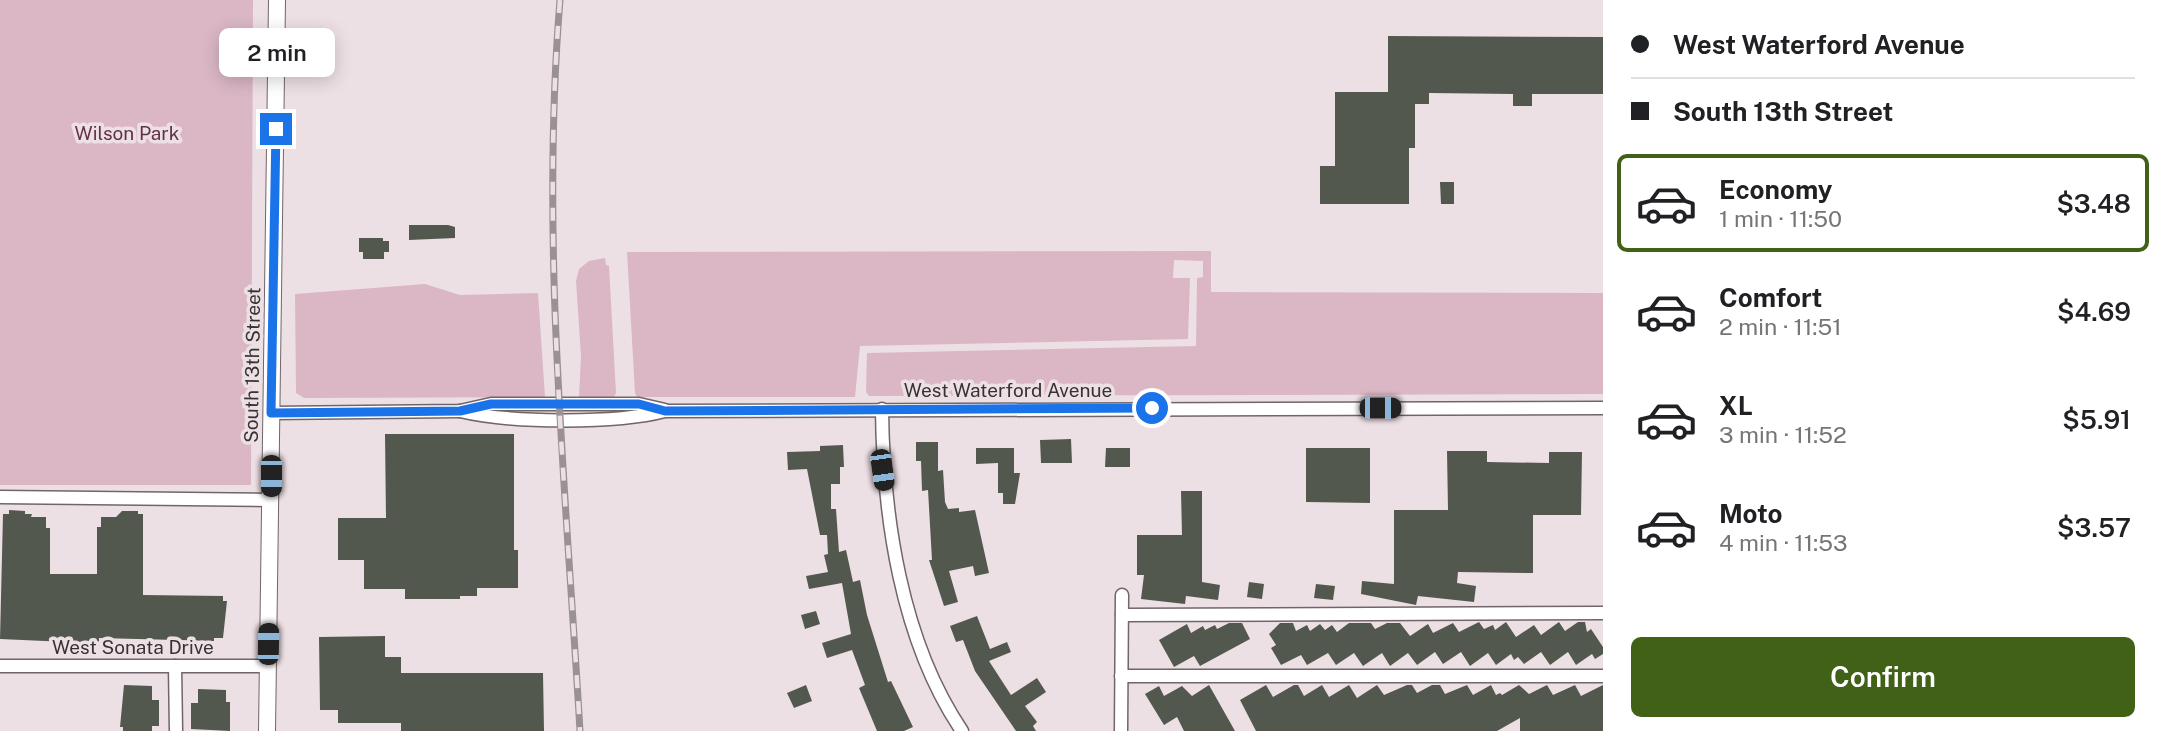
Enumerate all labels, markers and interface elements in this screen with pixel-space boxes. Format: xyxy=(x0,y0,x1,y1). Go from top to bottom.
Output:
callout: 2 min xyxy=(218,27,334,76)
text: West Waterford Avenue xyxy=(1673,29,1965,60)
text: 2 min xyxy=(247,39,307,66)
text: South 13th Street xyxy=(1673,96,1893,127)
route end xyxy=(260,113,292,145)
park label: Wilson Park xyxy=(75,122,180,144)
icon: car xyxy=(1635,172,1698,235)
text: Economy xyxy=(1719,174,1832,205)
text: $3.48 xyxy=(2056,188,2131,219)
text: 1 min · 11:50 xyxy=(1719,205,1842,232)
icon: car xyxy=(1635,280,1698,343)
text: Comfort xyxy=(1719,282,1822,313)
street label: South 13th Street xyxy=(240,287,264,443)
text: $4.69 xyxy=(2057,296,2131,327)
text: 2 min · 11:51 xyxy=(1719,313,1842,340)
street label: West Waterford Avenue xyxy=(904,379,1112,401)
icon: car xyxy=(1635,388,1698,451)
text: XL xyxy=(1719,390,1753,421)
route start xyxy=(1136,392,1168,424)
car xyxy=(1360,398,1402,419)
text: $5.91 xyxy=(2062,404,2131,435)
text: 3 min · 11:52 xyxy=(1719,421,1847,448)
car xyxy=(869,448,896,492)
car xyxy=(261,455,282,497)
icon: car xyxy=(1635,496,1698,559)
text: Moto xyxy=(1719,498,1782,529)
text: $3.57 xyxy=(2057,512,2131,543)
text: 4 min · 11:53 xyxy=(1719,529,1848,556)
car xyxy=(258,623,279,665)
street label: West Sonata Drive xyxy=(52,636,214,658)
button: Confirm xyxy=(1631,637,2135,717)

